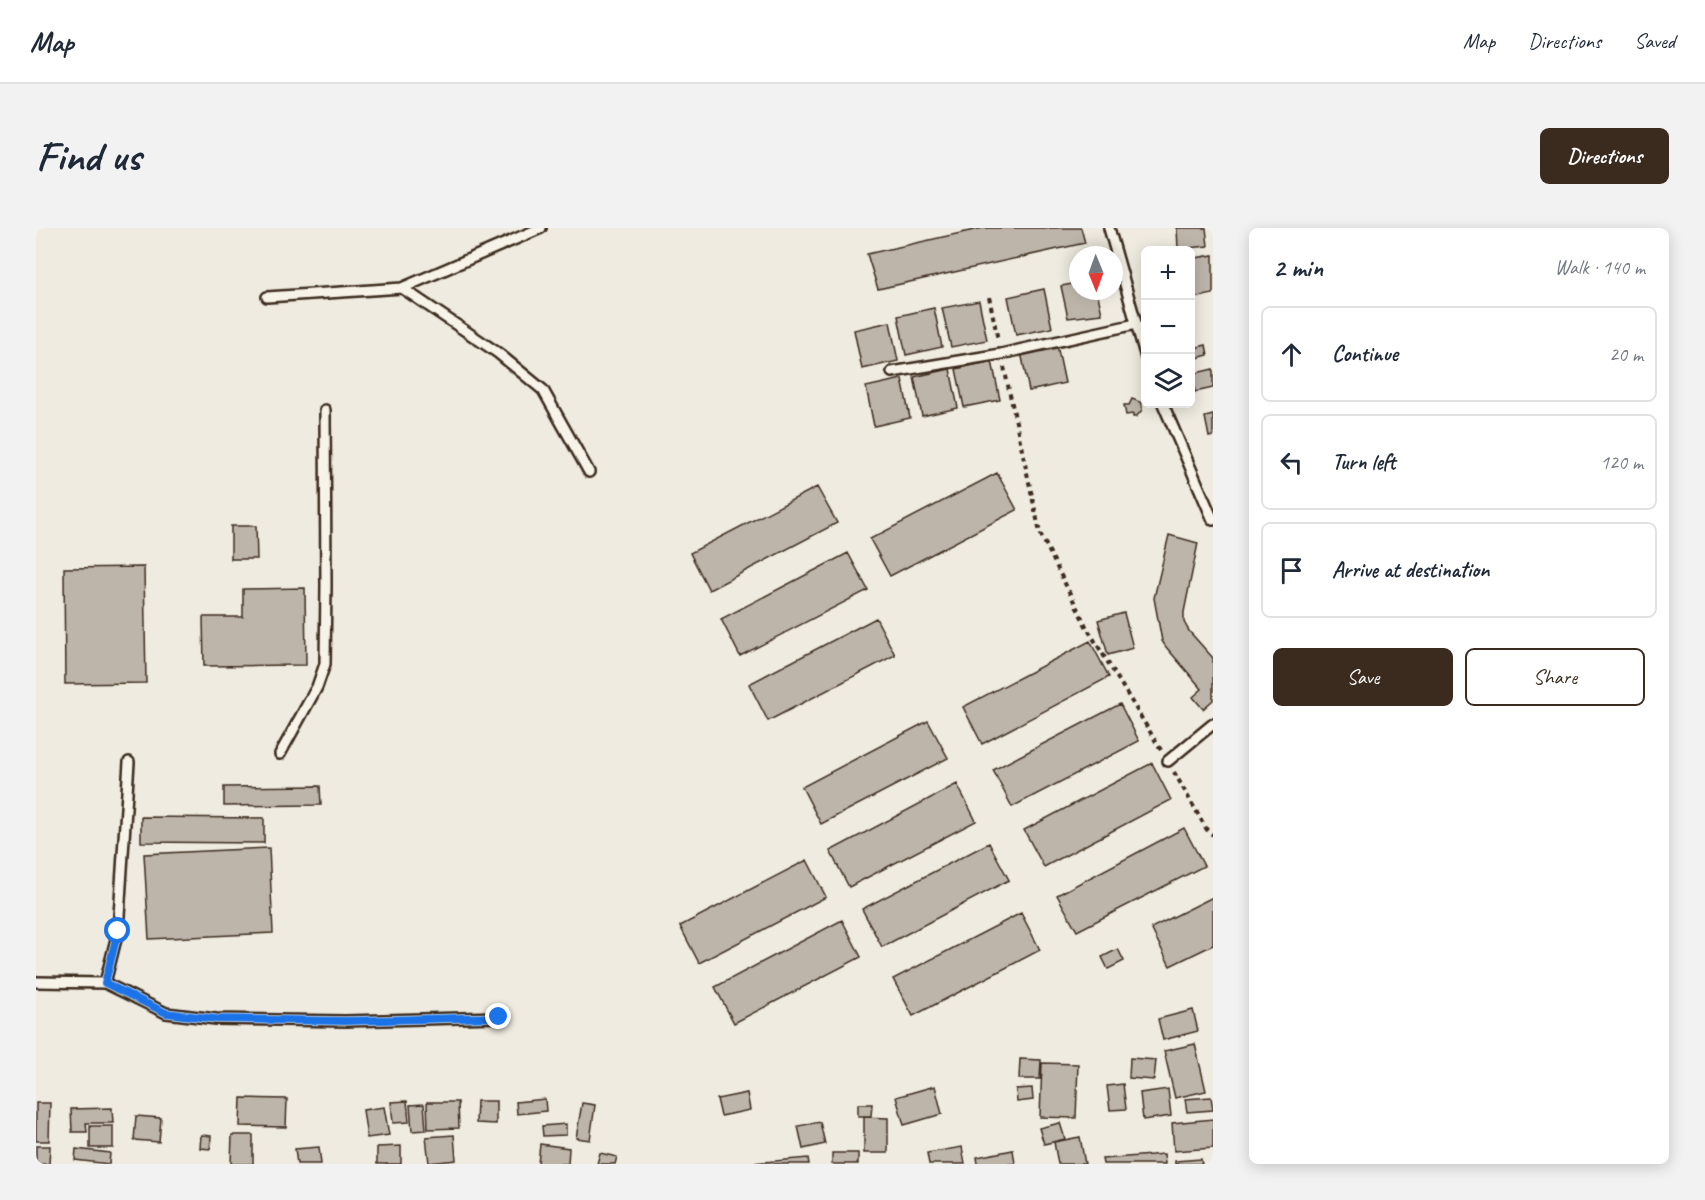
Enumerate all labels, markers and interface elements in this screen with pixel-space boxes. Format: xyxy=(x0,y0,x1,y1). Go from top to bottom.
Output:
text: Map xyxy=(30,24,73,59)
text: Map xyxy=(1463,28,1495,54)
text: Directions xyxy=(1528,28,1601,54)
text: Saved xyxy=(1634,28,1675,54)
button: Directions xyxy=(1540,128,1669,184)
text: Find us xyxy=(36,130,141,183)
north arrow xyxy=(1069,246,1123,300)
map controls xyxy=(1141,246,1195,408)
button: + xyxy=(1141,246,1195,300)
text: 2 min xyxy=(1273,251,1323,284)
text: Walk · 140 m xyxy=(1555,255,1645,280)
button: − xyxy=(1141,300,1195,354)
icon: ahead xyxy=(1275,338,1308,371)
text: Continue xyxy=(1332,340,1398,368)
text: 20 m xyxy=(1609,342,1643,367)
button: layers xyxy=(1141,354,1195,408)
icon: left xyxy=(1275,446,1308,479)
text: Turn left xyxy=(1332,448,1396,476)
text: 120 m xyxy=(1600,450,1643,475)
icon: arrive xyxy=(1275,554,1308,587)
text: Arrive at destination xyxy=(1332,556,1489,584)
button: Save xyxy=(1273,648,1453,706)
button: Share xyxy=(1465,648,1645,706)
route start xyxy=(104,917,130,943)
route end xyxy=(485,1003,511,1029)

